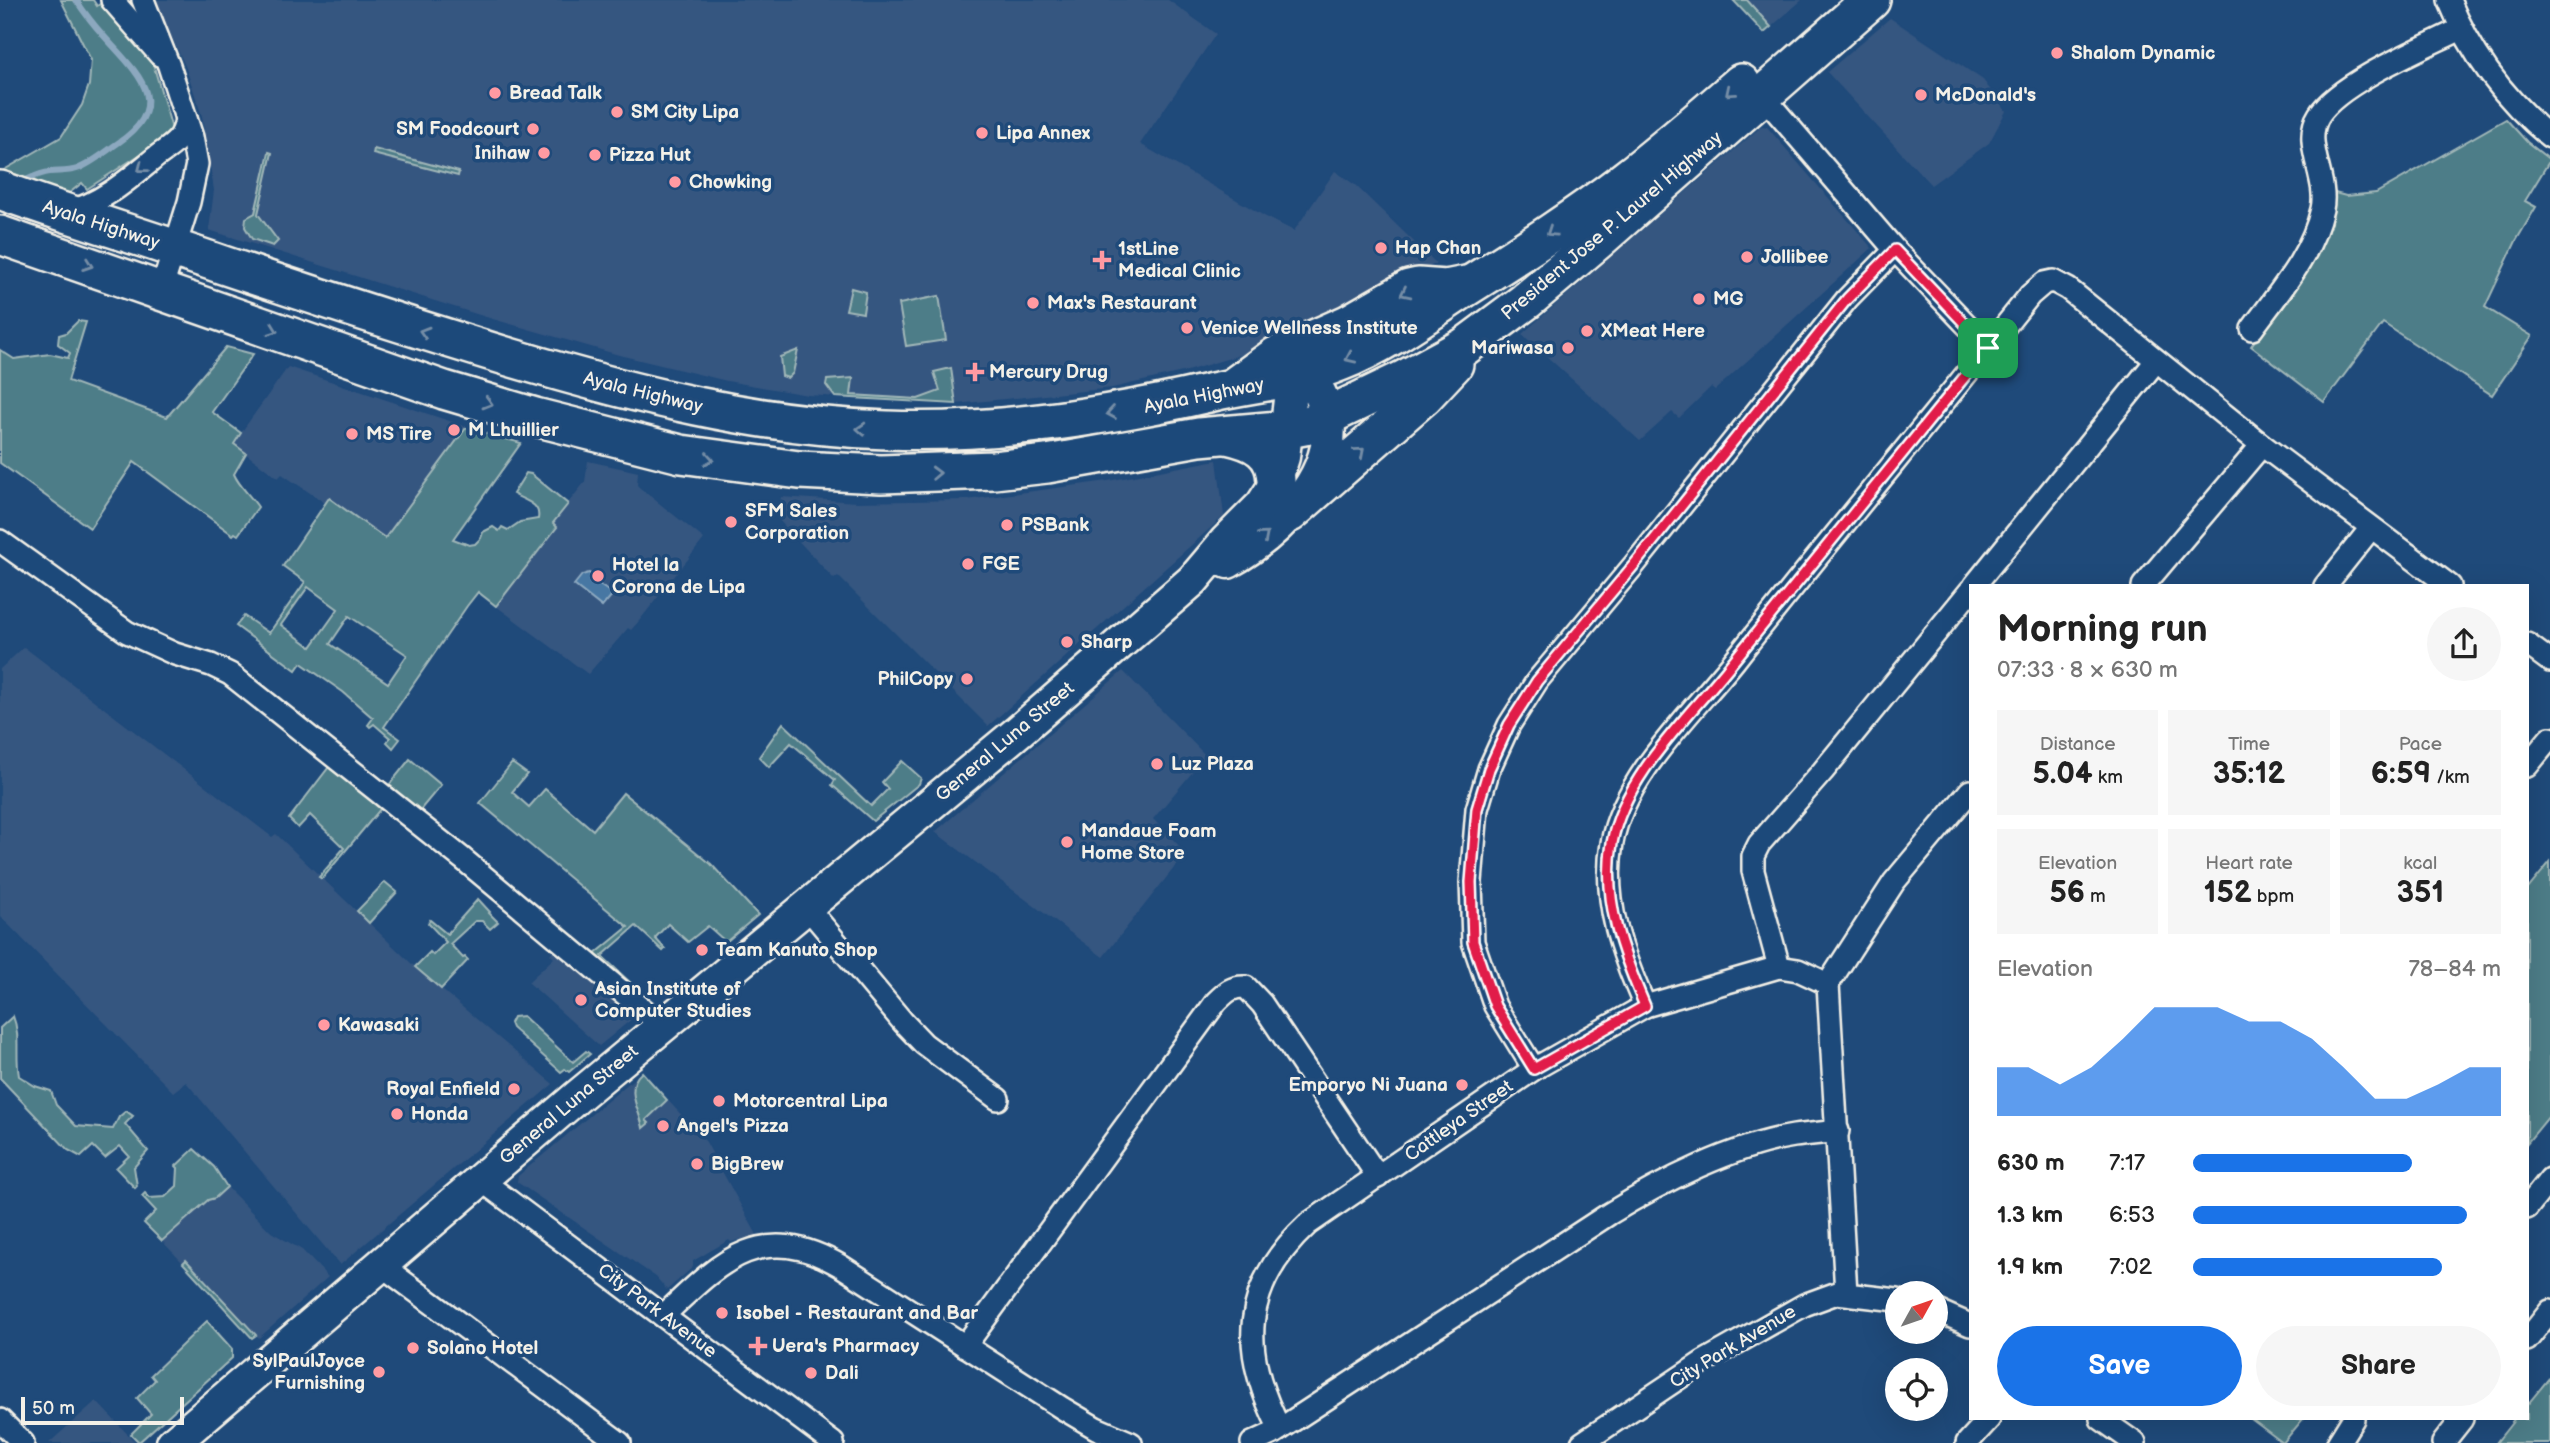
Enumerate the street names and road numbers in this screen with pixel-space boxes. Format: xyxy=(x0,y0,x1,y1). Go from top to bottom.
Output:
street label: President Jose P. Laurel Highway xyxy=(1497,126,1728,325)
street label: Ayala Highway xyxy=(40,195,163,255)
street label: Ayala Highway xyxy=(581,367,705,419)
street label: Ayala Highway xyxy=(1142,373,1266,419)
street label: General Luna Street xyxy=(931,677,1079,807)
street label: General Luna Street xyxy=(495,1040,643,1170)
street label: Cattleya Street xyxy=(1400,1075,1518,1167)
street label: City Park Avenue xyxy=(593,1259,721,1363)
street label: City Park Avenue xyxy=(1666,1300,1800,1394)

